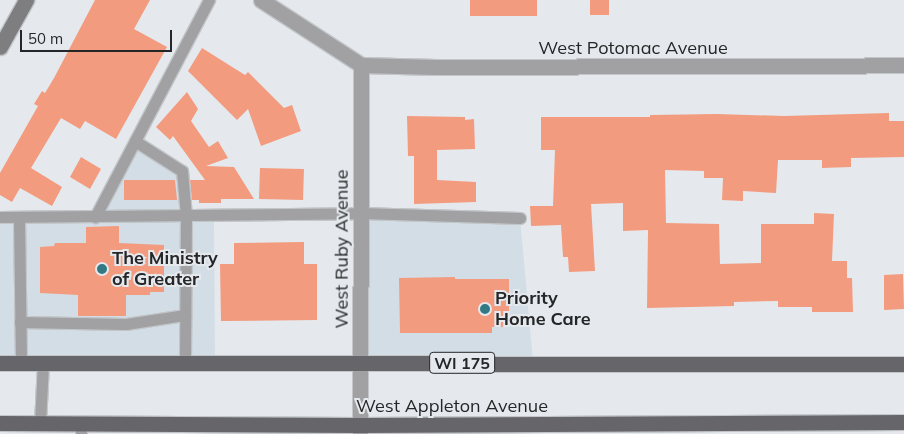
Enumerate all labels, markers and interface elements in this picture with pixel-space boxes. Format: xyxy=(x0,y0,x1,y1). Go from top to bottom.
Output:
scale bar xyxy=(22,20,175,52)
text: 50 m xyxy=(28,29,63,48)
street label: West Potomac Avenue xyxy=(538,37,728,59)
street label: West Ruby Avenue xyxy=(331,169,353,329)
place label: The Ministry of Greater xyxy=(112,248,218,290)
marker: The Ministry of Greater xyxy=(96,263,108,275)
place label: Priority Home Care xyxy=(495,288,591,330)
marker: Priority Home Care xyxy=(479,303,491,315)
road number: WI 175 xyxy=(428,349,496,376)
street label: West Appleton Avenue xyxy=(356,395,548,417)

